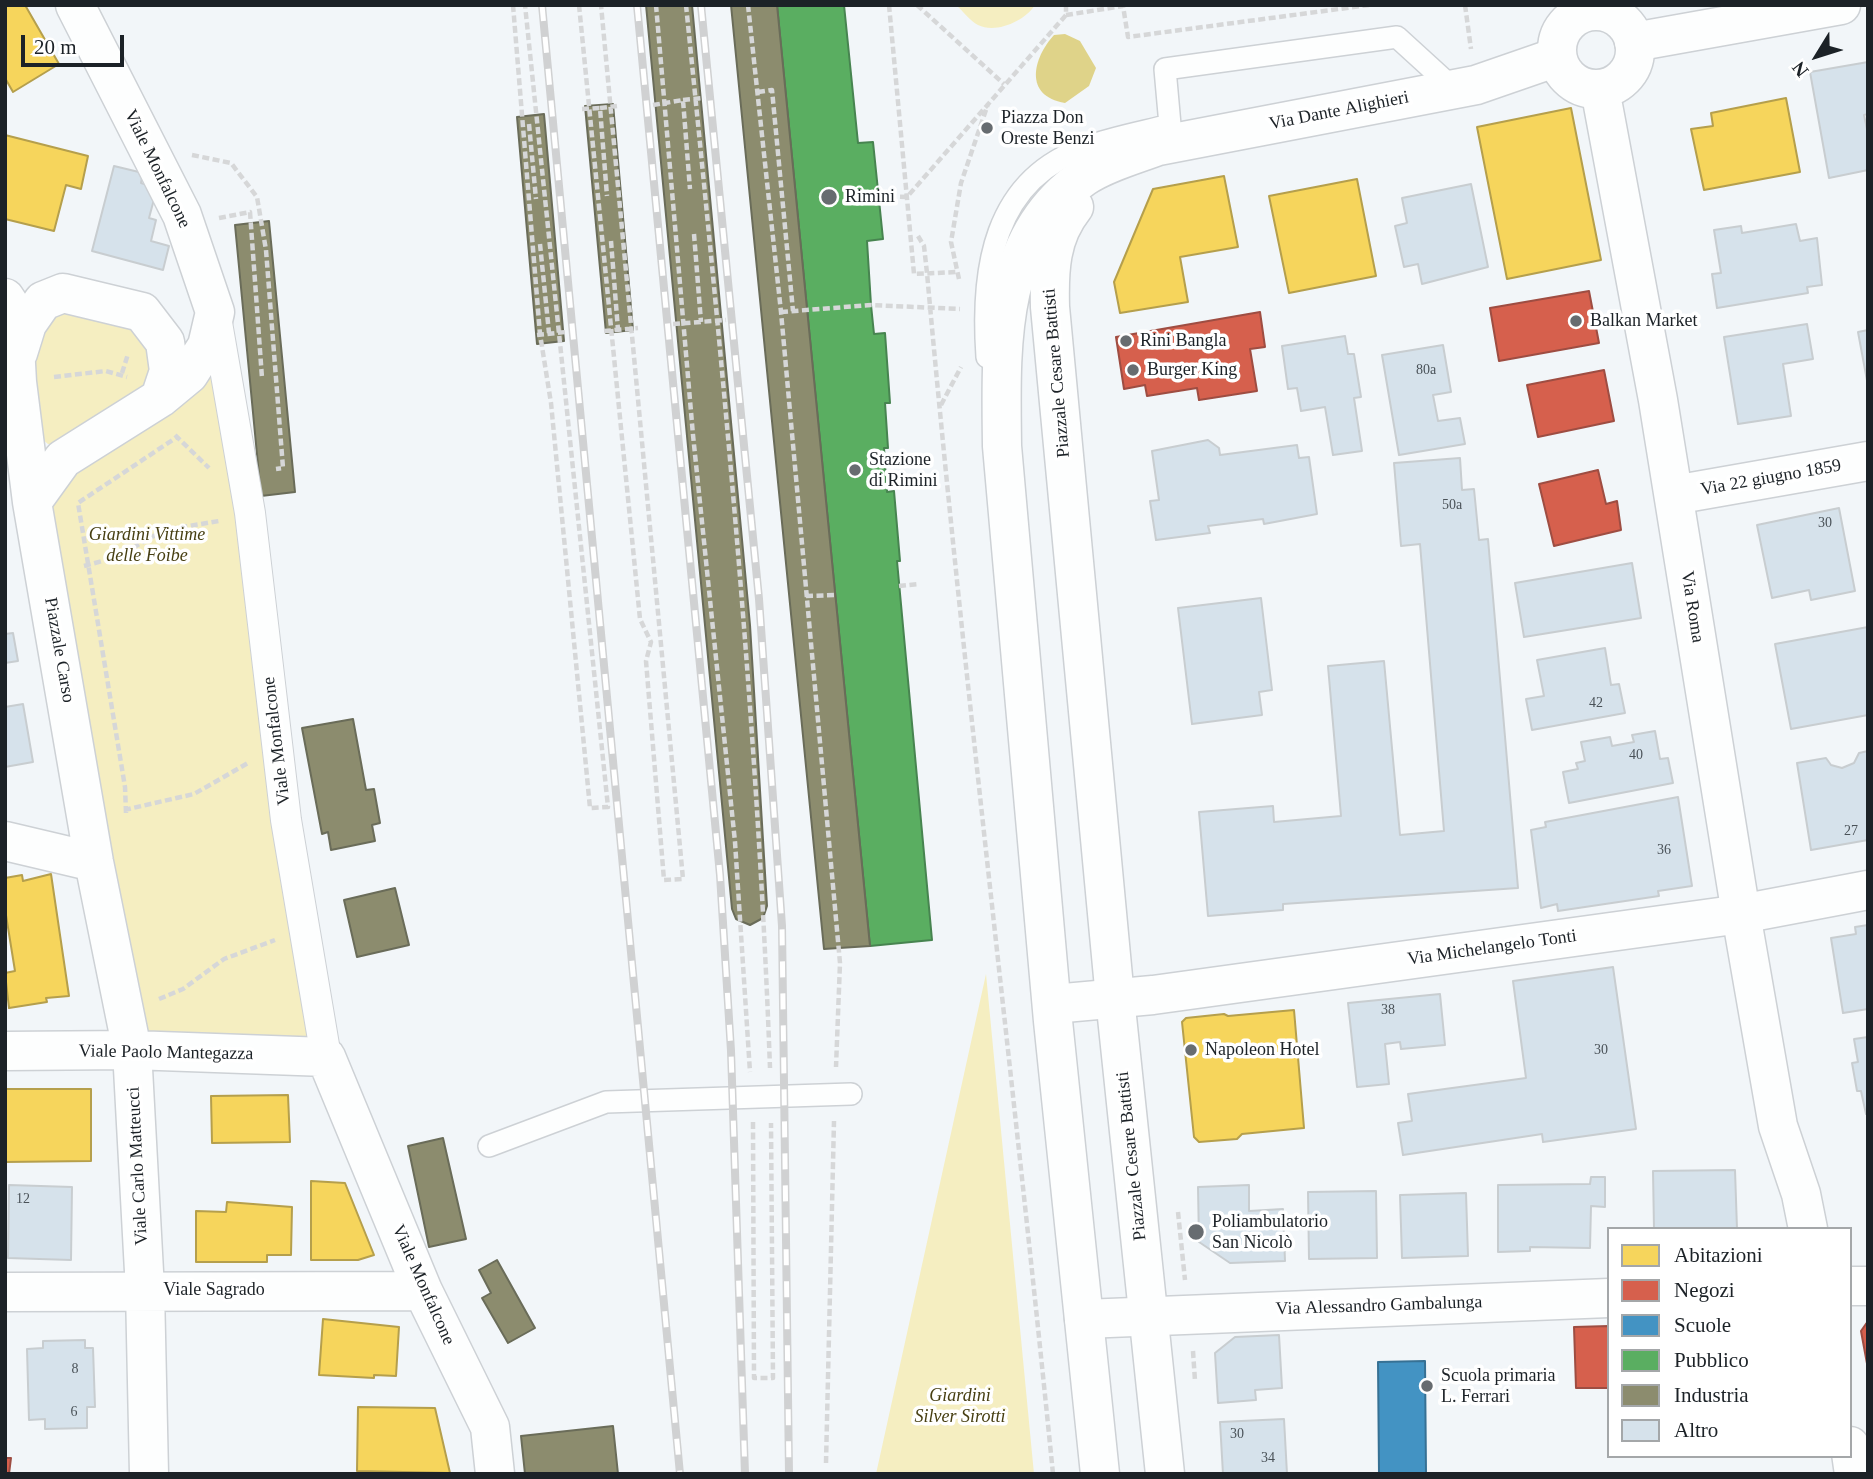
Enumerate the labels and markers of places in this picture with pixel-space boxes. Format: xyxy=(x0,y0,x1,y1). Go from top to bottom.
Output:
place label: Piazza Don Oreste Benzi xyxy=(1001,107,1094,150)
marker: Piazza Don Oreste Benzi xyxy=(979,120,995,136)
place label: Rimini xyxy=(845,186,895,208)
marker: Rimini xyxy=(819,187,839,207)
place label: Balkan Market xyxy=(1590,310,1697,332)
marker: Balkan Market xyxy=(1568,313,1584,329)
place label: Rini Bangla xyxy=(1140,330,1226,352)
marker: Rini Bangla xyxy=(1118,333,1134,349)
place label: Burger King xyxy=(1147,359,1237,381)
marker: Burger King xyxy=(1125,362,1141,378)
place label: Stazione di Rimini xyxy=(869,449,938,491)
marker: Stazione di Rimini xyxy=(847,462,863,478)
place label: Napoleon Hotel xyxy=(1205,1039,1319,1061)
marker: Napoleon Hotel xyxy=(1183,1042,1199,1058)
place label: Poliambulatorio San Nicolò xyxy=(1212,1211,1328,1254)
marker: Poliambulatorio San Nicolò xyxy=(1186,1222,1206,1242)
place label: Scuola primaria L. Ferrari xyxy=(1441,1365,1555,1408)
marker: Scuola primaria L. Ferrari xyxy=(1419,1378,1435,1394)

